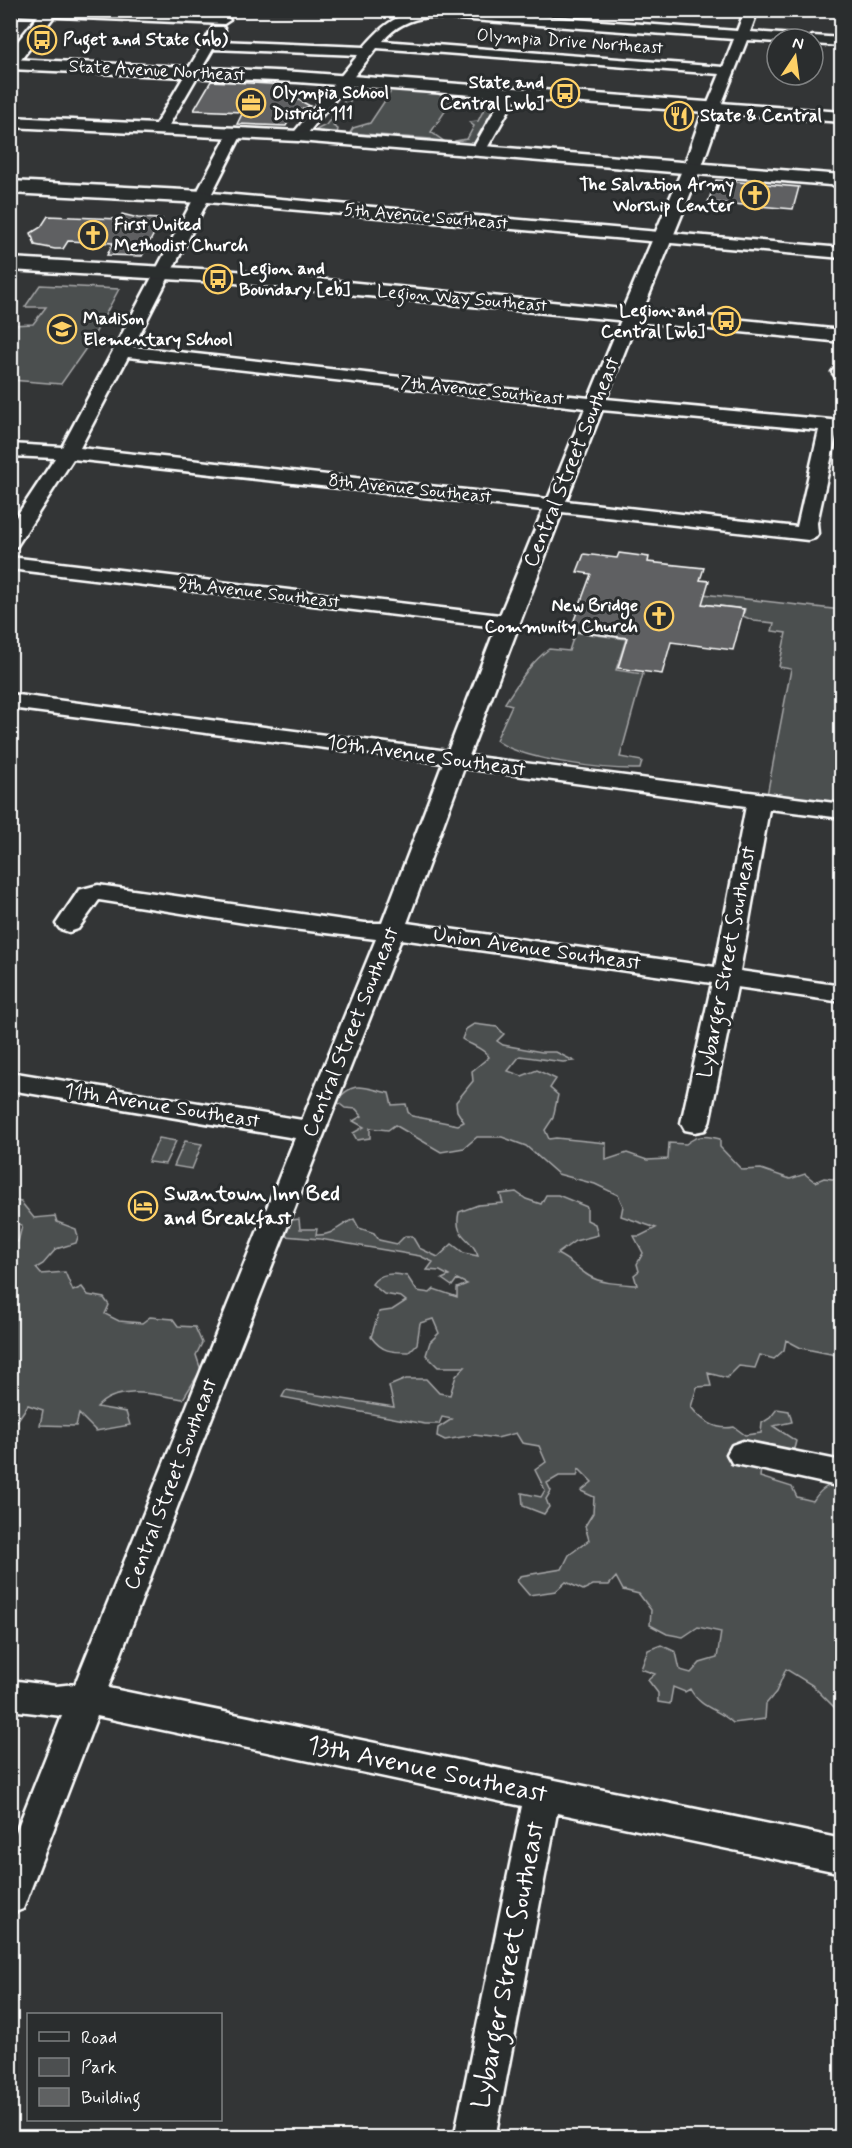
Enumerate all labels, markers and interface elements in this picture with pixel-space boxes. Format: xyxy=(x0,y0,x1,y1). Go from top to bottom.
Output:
bus stop icon: Puget and State (nb) xyxy=(26,24,58,56)
street label: Olympia Drive Northeast xyxy=(476,24,665,61)
north arrow xyxy=(765,27,825,87)
place label: Puget and State (nb) xyxy=(63,28,228,54)
text: N xyxy=(790,32,806,55)
street label: State Avenue Northeast xyxy=(68,54,246,88)
place label: State and Central [wb] xyxy=(440,71,544,116)
bus stop icon: State and Central [wb] xyxy=(549,77,581,109)
place label: Olympia School District 111 xyxy=(272,81,389,126)
office icon: Olympia School District 111 xyxy=(235,87,267,119)
restaurant icon: State & Central xyxy=(663,100,695,132)
place label: State & Central xyxy=(700,104,822,128)
place label: The Salvation Army Worship Center xyxy=(579,173,735,218)
church icon: The Salvation Army Worship Center xyxy=(739,179,771,211)
street label: 5th Avenue Southeast xyxy=(343,198,510,236)
place label: First United Methodist Church xyxy=(114,213,248,258)
church icon: First United Methodist Church xyxy=(77,219,109,251)
place label: Legion and Boundary [eb] xyxy=(239,257,351,302)
bus stop icon: Legion and Boundary [eb] xyxy=(202,263,234,295)
street label: Legion Way Southeast xyxy=(376,280,549,320)
place label: Legion and Central [wb] xyxy=(601,299,705,344)
bus stop icon: Legion and Central [wb] xyxy=(710,305,742,337)
place label: Madison Elementary School xyxy=(83,307,233,352)
school or university icon: Madison Elementary School xyxy=(46,313,78,345)
street label: Central Street Southeast xyxy=(517,352,627,572)
street label: 7th Avenue Southeast xyxy=(399,370,566,412)
street label: 8th Avenue Southeast xyxy=(327,468,493,510)
street label: 9th Avenue Southeast xyxy=(177,571,342,615)
place label: New Bridge Community Church xyxy=(485,594,638,639)
church icon: New Bridge Community Church xyxy=(643,600,675,632)
street label: 10th Avenue Southeast xyxy=(325,728,528,784)
street label: Lybarger Street Southeast xyxy=(691,843,765,1081)
street label: Union Avenue Southeast xyxy=(431,921,643,978)
street label: Central Street Southeast xyxy=(296,922,406,1142)
street label: 11th Avenue Southeast xyxy=(62,1077,262,1135)
place label: Swantown Inn Bed and Breakfast xyxy=(164,1180,340,1232)
hotel icon: Swantown Inn Bed and Breakfast xyxy=(127,1190,159,1222)
street label: Central Street Southeast xyxy=(118,1374,225,1594)
street label: 13th Avenue Southeast xyxy=(304,1728,550,1812)
street label: Lybarger Street Southeast xyxy=(464,1819,556,2112)
legend xyxy=(27,2013,222,2121)
text: Road xyxy=(81,2026,117,2050)
text: Park xyxy=(81,2056,117,2080)
text: Building xyxy=(81,2086,141,2112)

